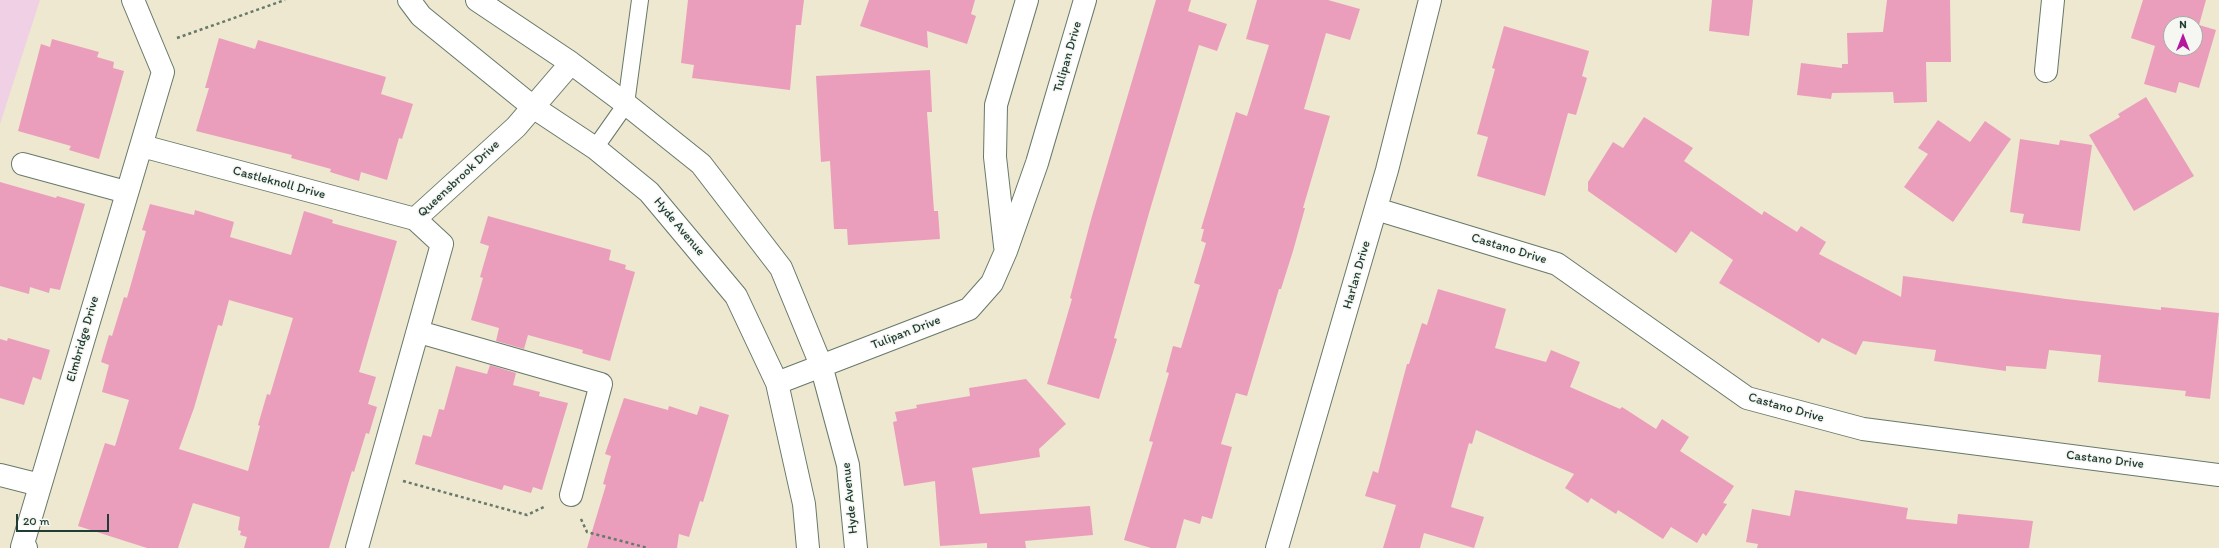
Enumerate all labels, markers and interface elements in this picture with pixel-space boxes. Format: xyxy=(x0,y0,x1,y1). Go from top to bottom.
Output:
north arrow xyxy=(2163,16,2203,56)
text: N xyxy=(2179,18,2187,31)
street label: Tulipan Drive xyxy=(1050,20,1086,94)
street label: Queensbrook Drive xyxy=(415,137,503,221)
street label: Castleknoll Drive xyxy=(231,163,327,203)
street label: Hyde Avenue xyxy=(650,194,708,260)
street label: Castano Drive xyxy=(1469,230,1549,268)
street label: Harlan Drive xyxy=(1340,239,1374,311)
street label: Elmbridge Drive xyxy=(63,294,103,384)
street label: Tulipan Drive xyxy=(869,313,943,353)
street label: Castano Drive xyxy=(1746,390,1826,426)
street label: Castano Drive xyxy=(2065,447,2145,473)
street label: Hyde Avenue xyxy=(838,461,862,535)
scale bar xyxy=(18,506,111,532)
text: 20 m xyxy=(23,514,50,528)

